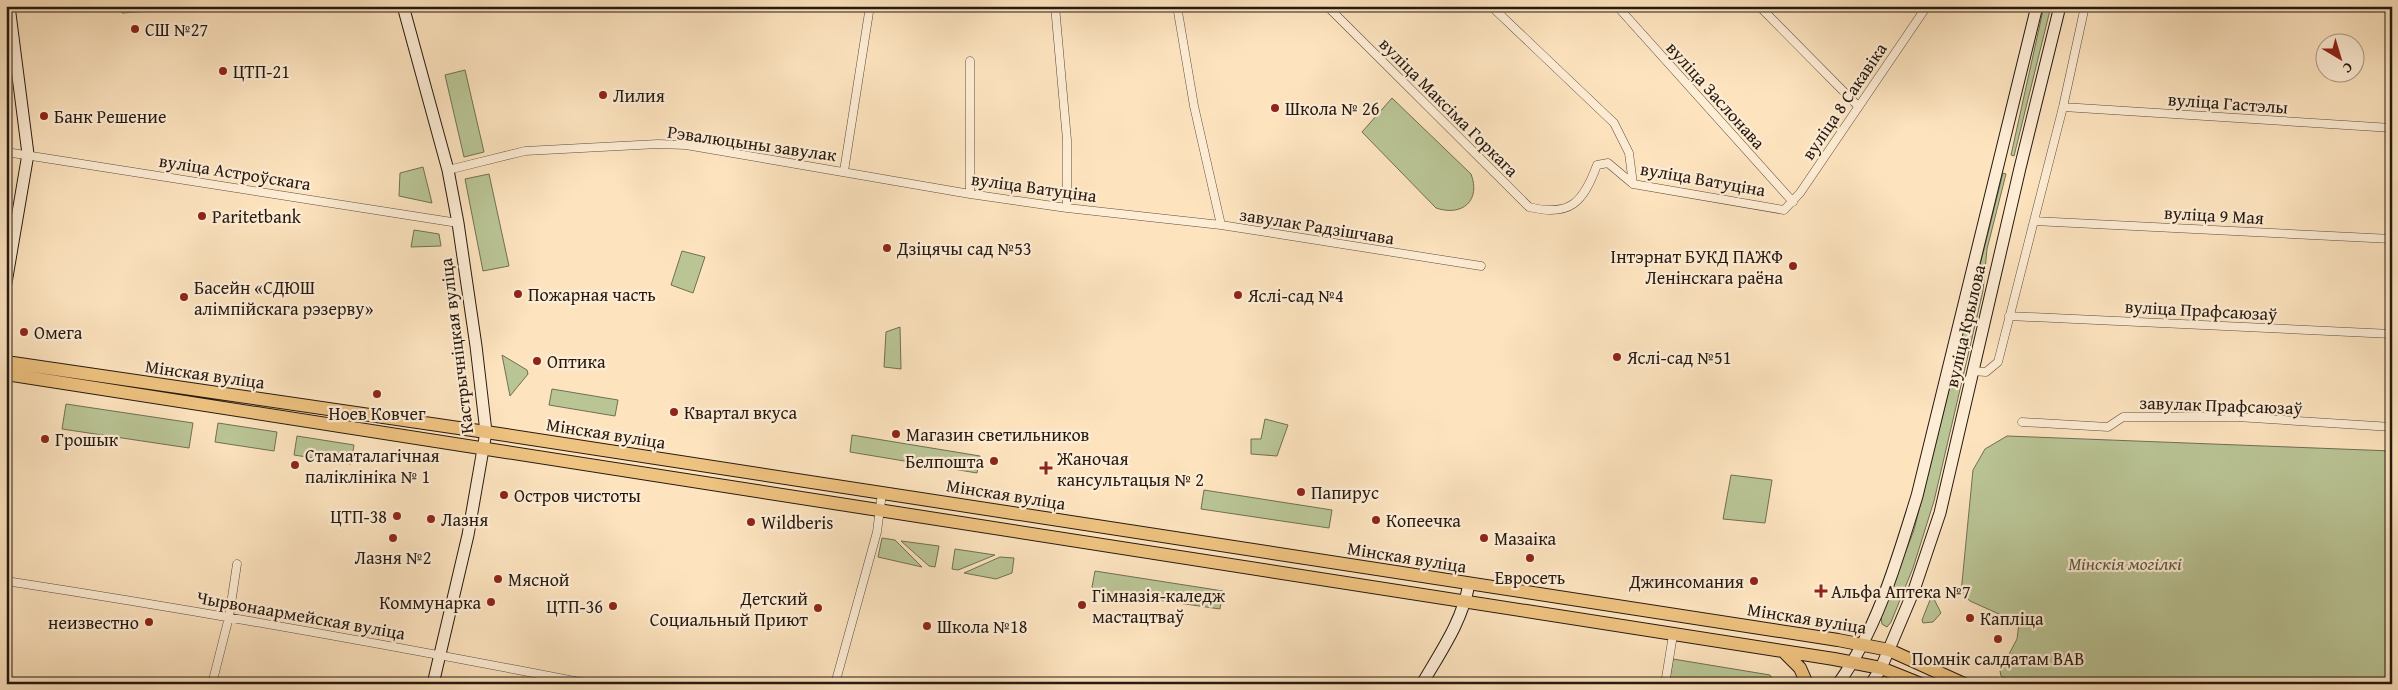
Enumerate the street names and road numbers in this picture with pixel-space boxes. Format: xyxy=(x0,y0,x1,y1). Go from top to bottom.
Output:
street label: вуліца Максіма Горкага xyxy=(1373,31,1525,183)
street label: вуліца Заслонава xyxy=(1660,35,1772,155)
street label: вуліца 8 Сакавіка xyxy=(1795,37,1894,165)
street label: вуліца Гастэлы xyxy=(2167,85,2289,121)
street label: Рэвалюцыны завулак xyxy=(666,118,839,168)
street label: вуліца Астроўскага xyxy=(157,147,313,197)
street label: вуліца Ватуціна xyxy=(1638,155,1768,203)
street label: вуліца Ватуціна xyxy=(969,165,1099,209)
street label: вуліца 9 Мая xyxy=(2163,199,2265,231)
street label: завулак Радзішчава xyxy=(1238,200,1397,252)
street label: Кастрычніцкая вуліца xyxy=(432,256,480,435)
street label: вуліца Крылова xyxy=(1938,261,1992,390)
street label: вуліца Прафсаюзаў xyxy=(2124,293,2278,327)
street label: Мінская вуліца xyxy=(144,352,267,396)
street label: завулак Прафсаюзаў xyxy=(2139,389,2303,421)
street label: Мінская вуліца xyxy=(544,410,668,456)
street label: Мінская вуліца xyxy=(944,471,1068,517)
street label: Мінская вуліца xyxy=(1345,534,1469,580)
street label: Чырвонаармейская вуліца xyxy=(195,583,408,647)
street label: Мінская вуліца xyxy=(1745,595,1869,641)

